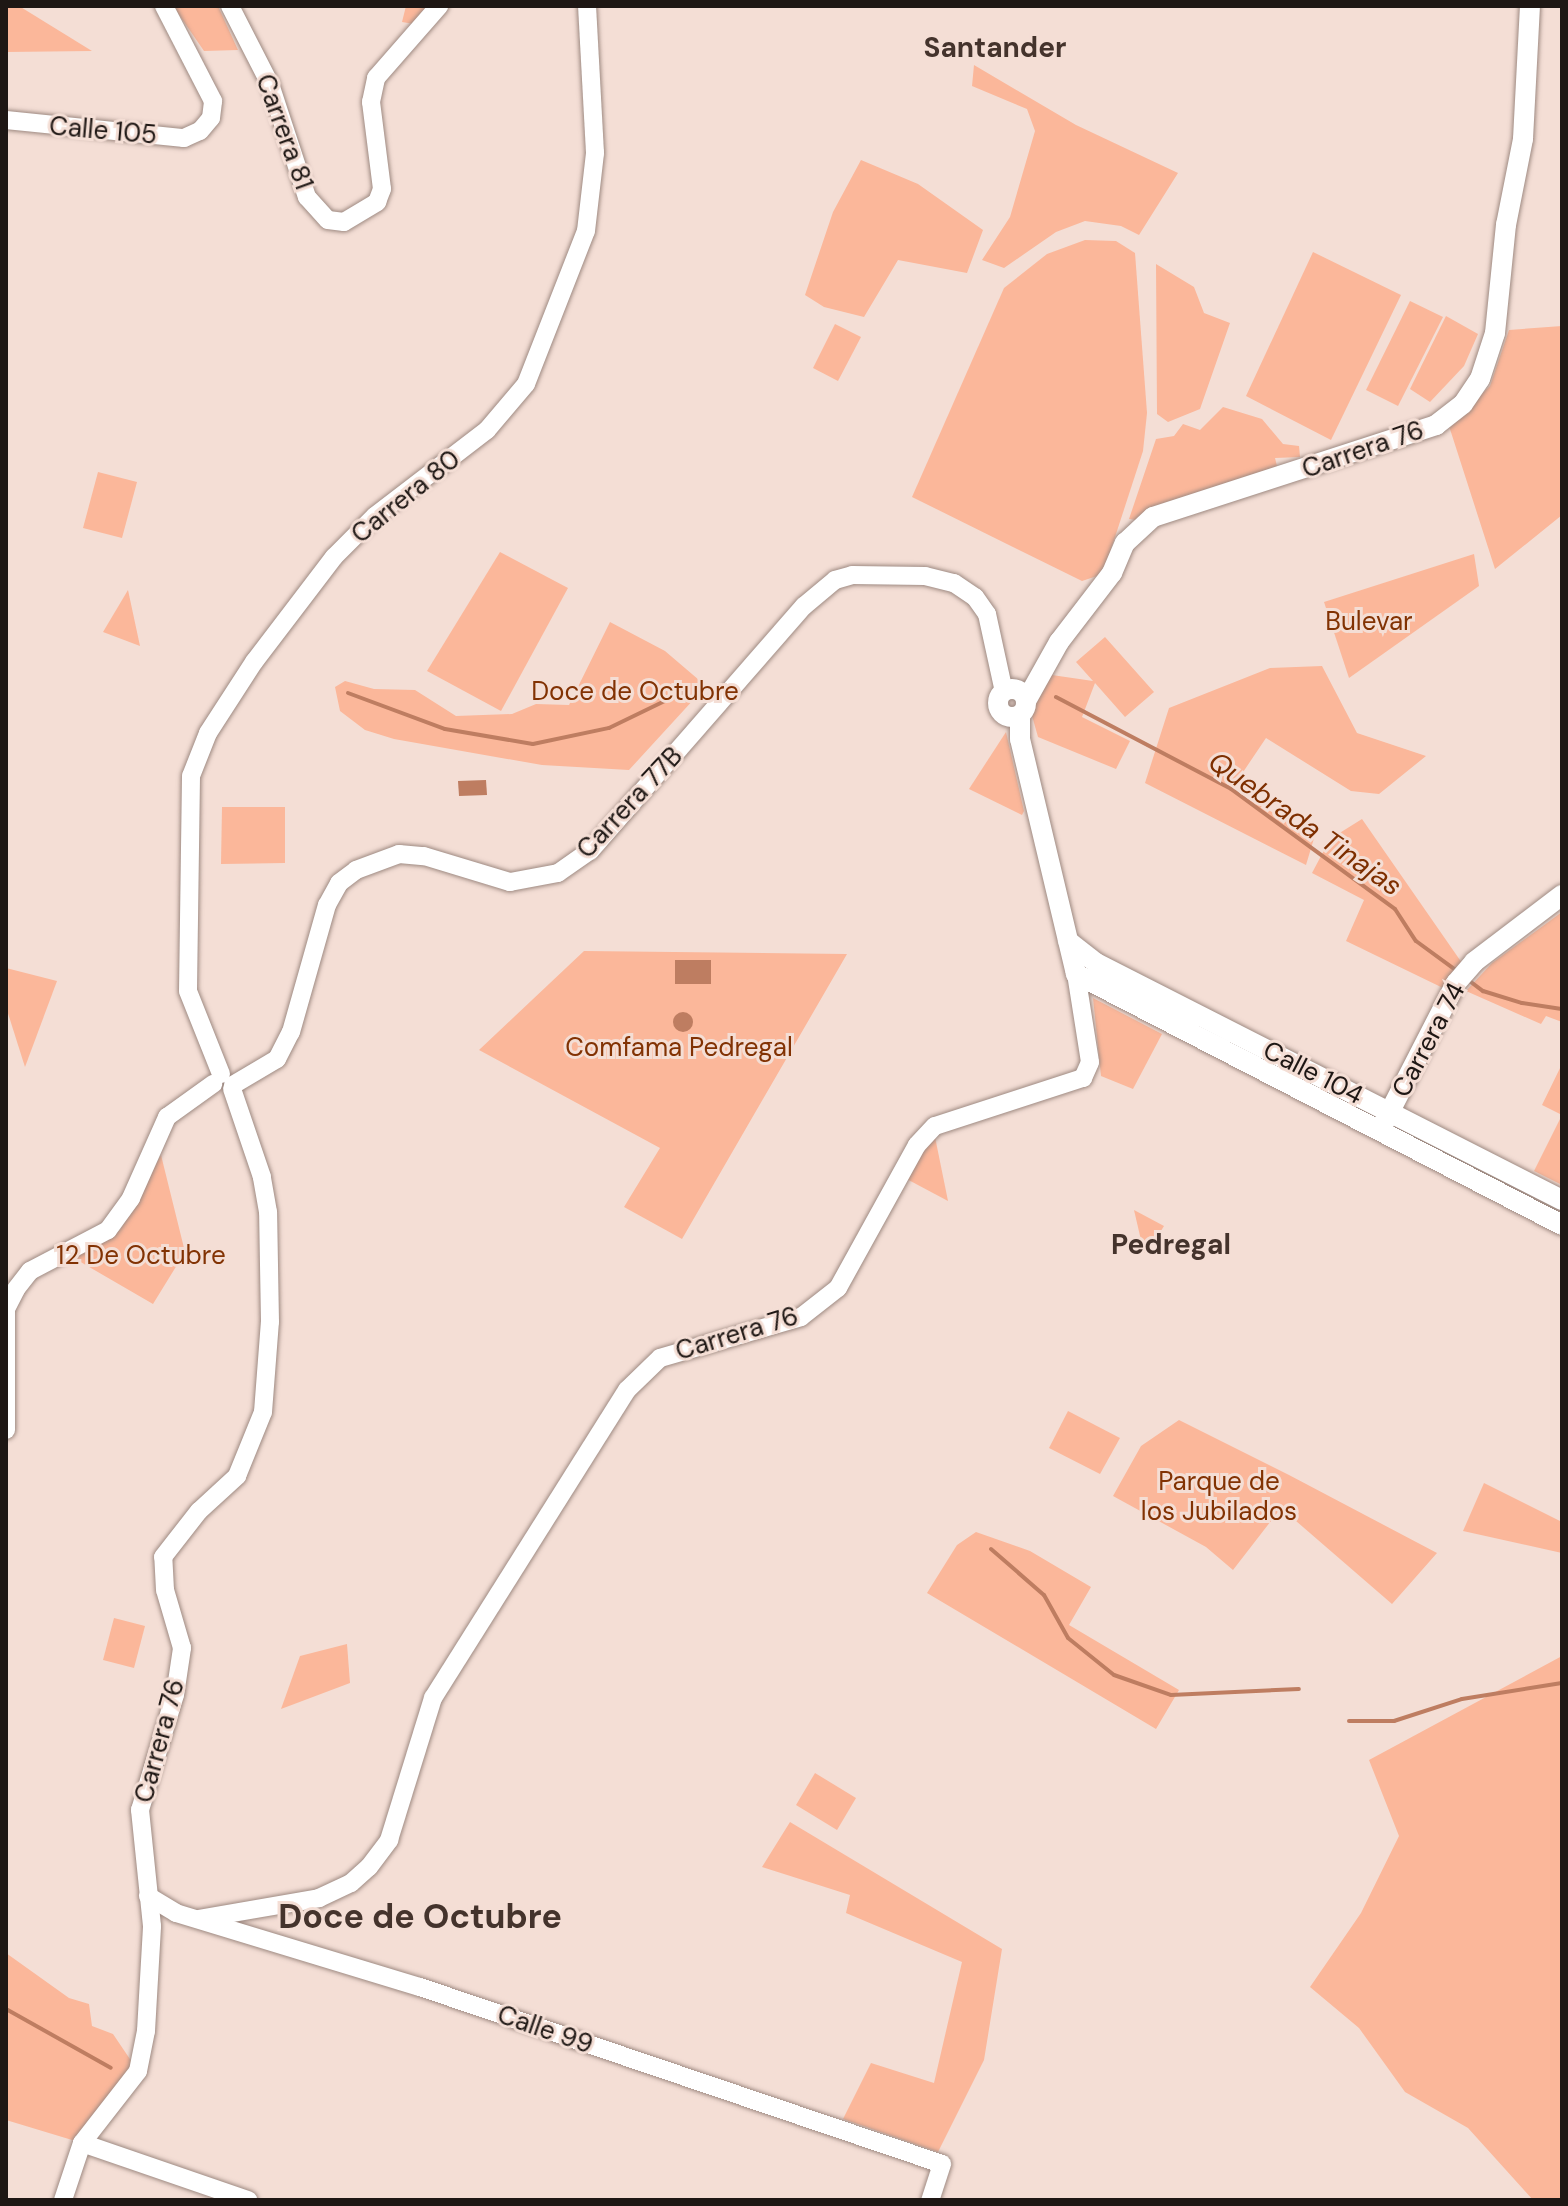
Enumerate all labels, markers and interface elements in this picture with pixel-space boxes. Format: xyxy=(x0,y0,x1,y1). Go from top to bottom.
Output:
district label: Santander xyxy=(923,31,1067,65)
street label: Carrera 81 xyxy=(249,70,319,194)
street label: Calle 105 xyxy=(48,111,158,151)
street label: Carrera 76 xyxy=(1298,415,1428,485)
street label: Carrera 80 xyxy=(345,444,467,550)
park label: Bulevar xyxy=(1325,606,1413,638)
park label: Doce de Octubre xyxy=(531,676,739,708)
street label: Carrera 77B xyxy=(571,741,689,865)
water label: Quebrada Tinajas xyxy=(1202,745,1408,903)
street label: Carrera 74 xyxy=(1386,977,1472,1103)
park label: Comfama Pedregal xyxy=(565,1032,793,1064)
street label: Calle 104 xyxy=(1258,1035,1368,1111)
district label: Pedregal xyxy=(1111,1228,1231,1262)
park label: 12 De Octubre xyxy=(56,1240,226,1272)
street label: Carrera 76 xyxy=(672,1301,802,1367)
park label: Parque de los Jubilados xyxy=(1141,1466,1297,1528)
street label: Carrera 76 xyxy=(129,1676,191,1806)
district label: Doce de Octubre xyxy=(278,1897,562,1937)
street label: Calle 99 xyxy=(493,1999,597,2061)

